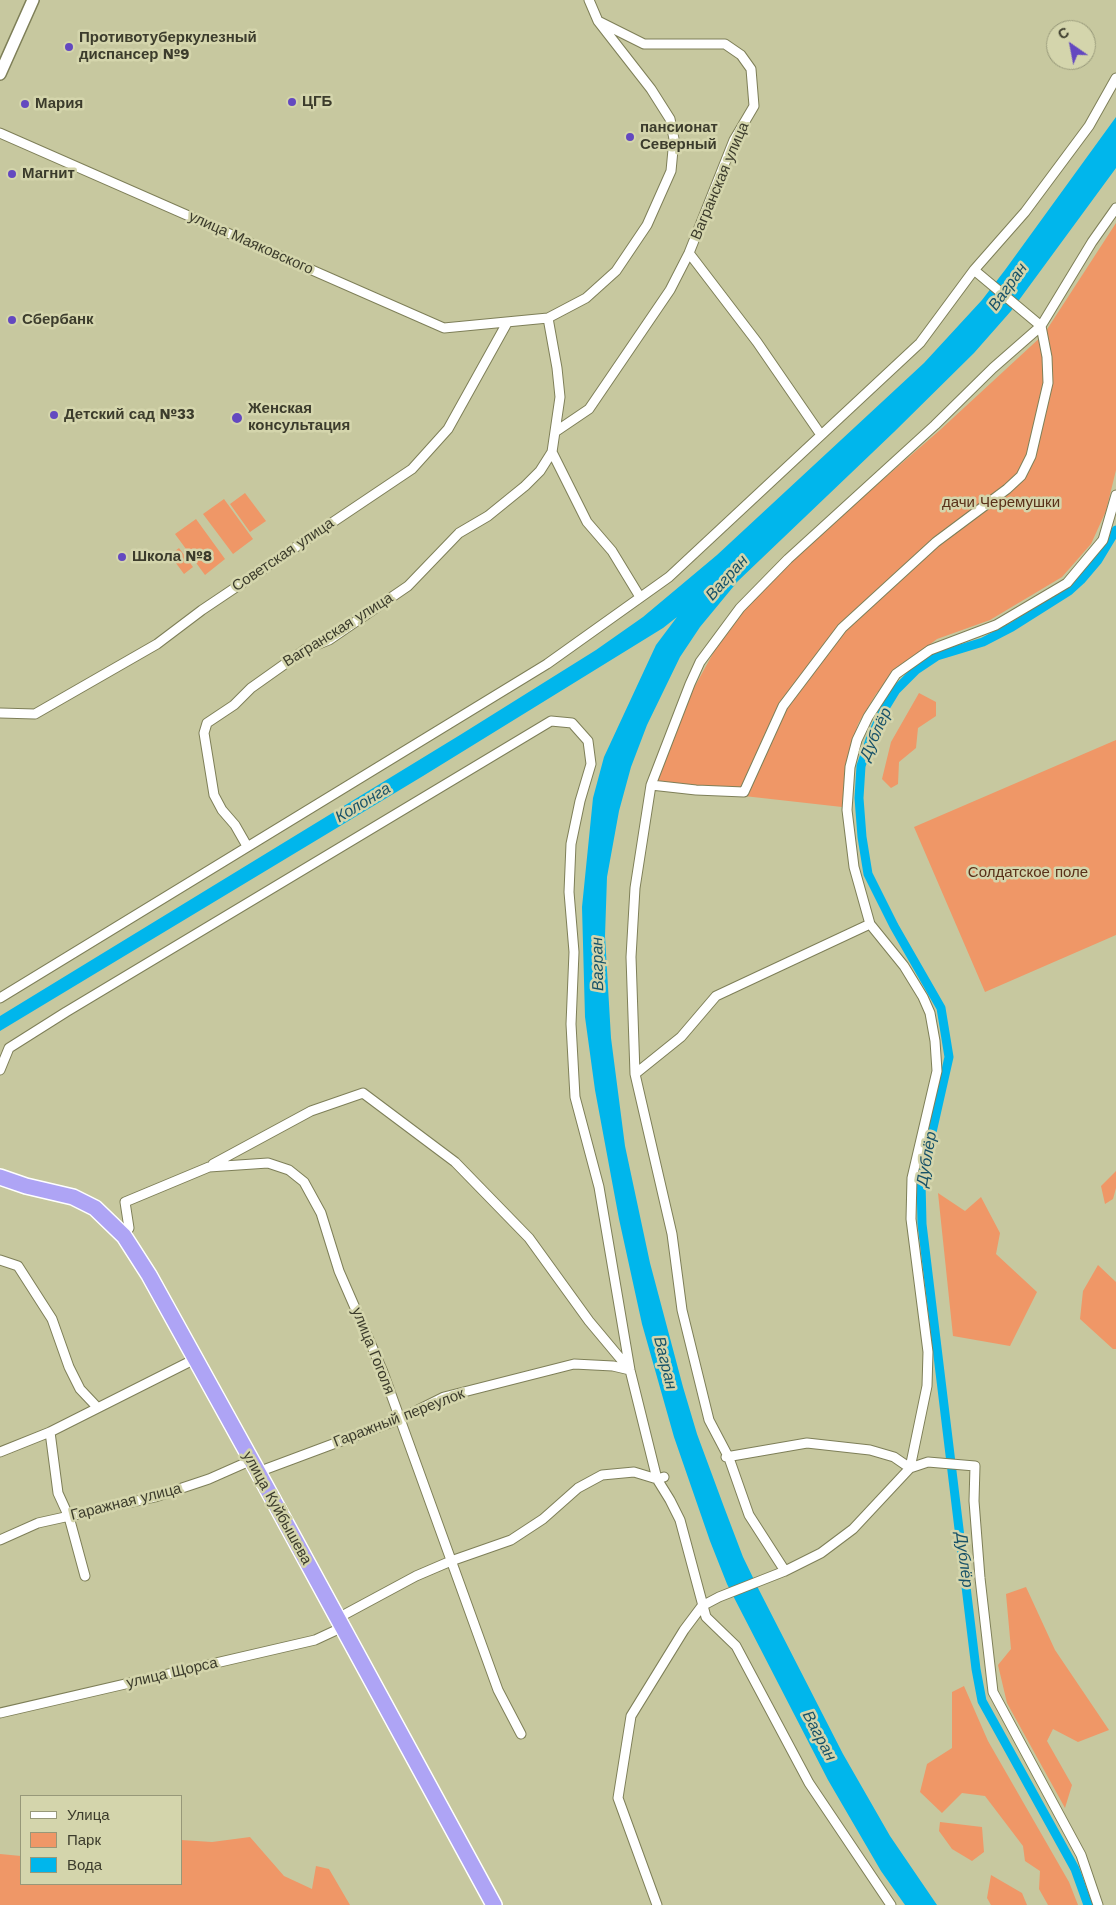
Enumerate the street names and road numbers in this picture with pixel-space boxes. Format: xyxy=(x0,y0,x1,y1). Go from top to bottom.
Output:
street label: Вагранская улица xyxy=(687,119,753,243)
street label: улица Маяковского xyxy=(186,207,316,279)
street label: Советская улица xyxy=(229,514,337,596)
street label: Вагранская улица xyxy=(280,589,396,671)
street label: улица Гоголя xyxy=(347,1305,399,1397)
street label: Гаражный переулок xyxy=(331,1385,467,1451)
street label: улица Куйбышева xyxy=(238,1448,316,1568)
street label: Гаражная улица xyxy=(69,1480,183,1524)
street label: улица Щорса xyxy=(125,1654,219,1692)

